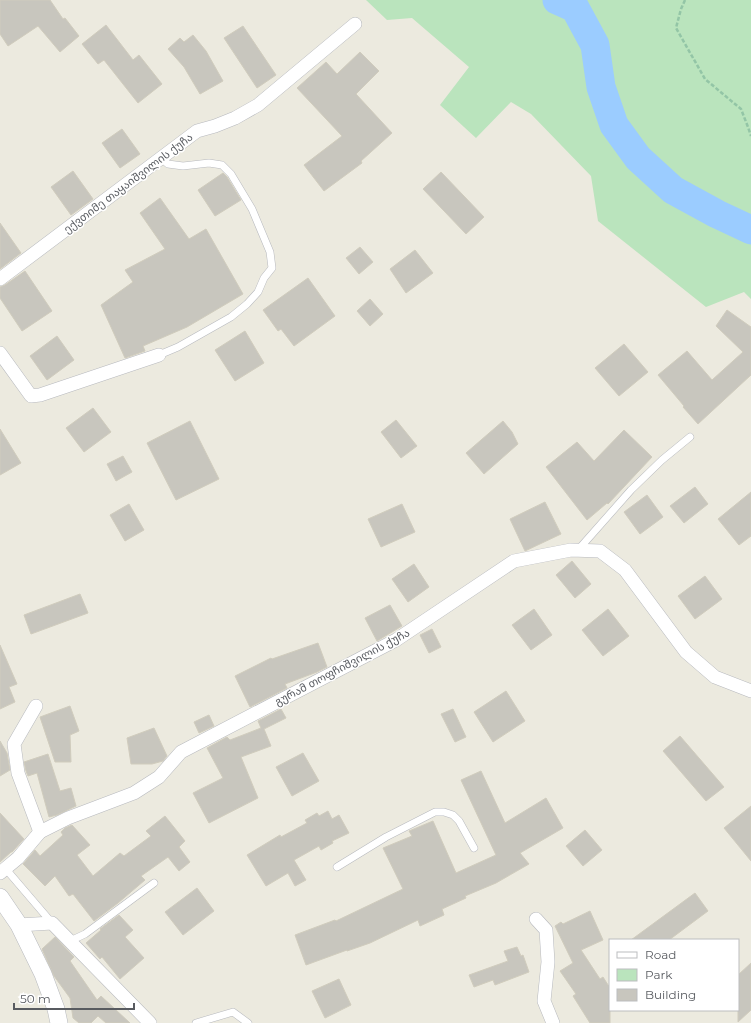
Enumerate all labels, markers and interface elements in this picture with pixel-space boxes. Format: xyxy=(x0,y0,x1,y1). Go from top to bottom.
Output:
street label: ექვთიმე თაყაიშვილის ქუჩა xyxy=(61,130,195,236)
street label: გურამ თოფჩიშვილის ქუჩა xyxy=(272,625,412,709)
legend xyxy=(609,939,739,1011)
text: Road xyxy=(645,947,676,962)
text: Park xyxy=(645,967,673,982)
scale bar xyxy=(14,985,134,1011)
text: Building xyxy=(645,987,696,1002)
text: 50 m xyxy=(20,991,51,1006)

